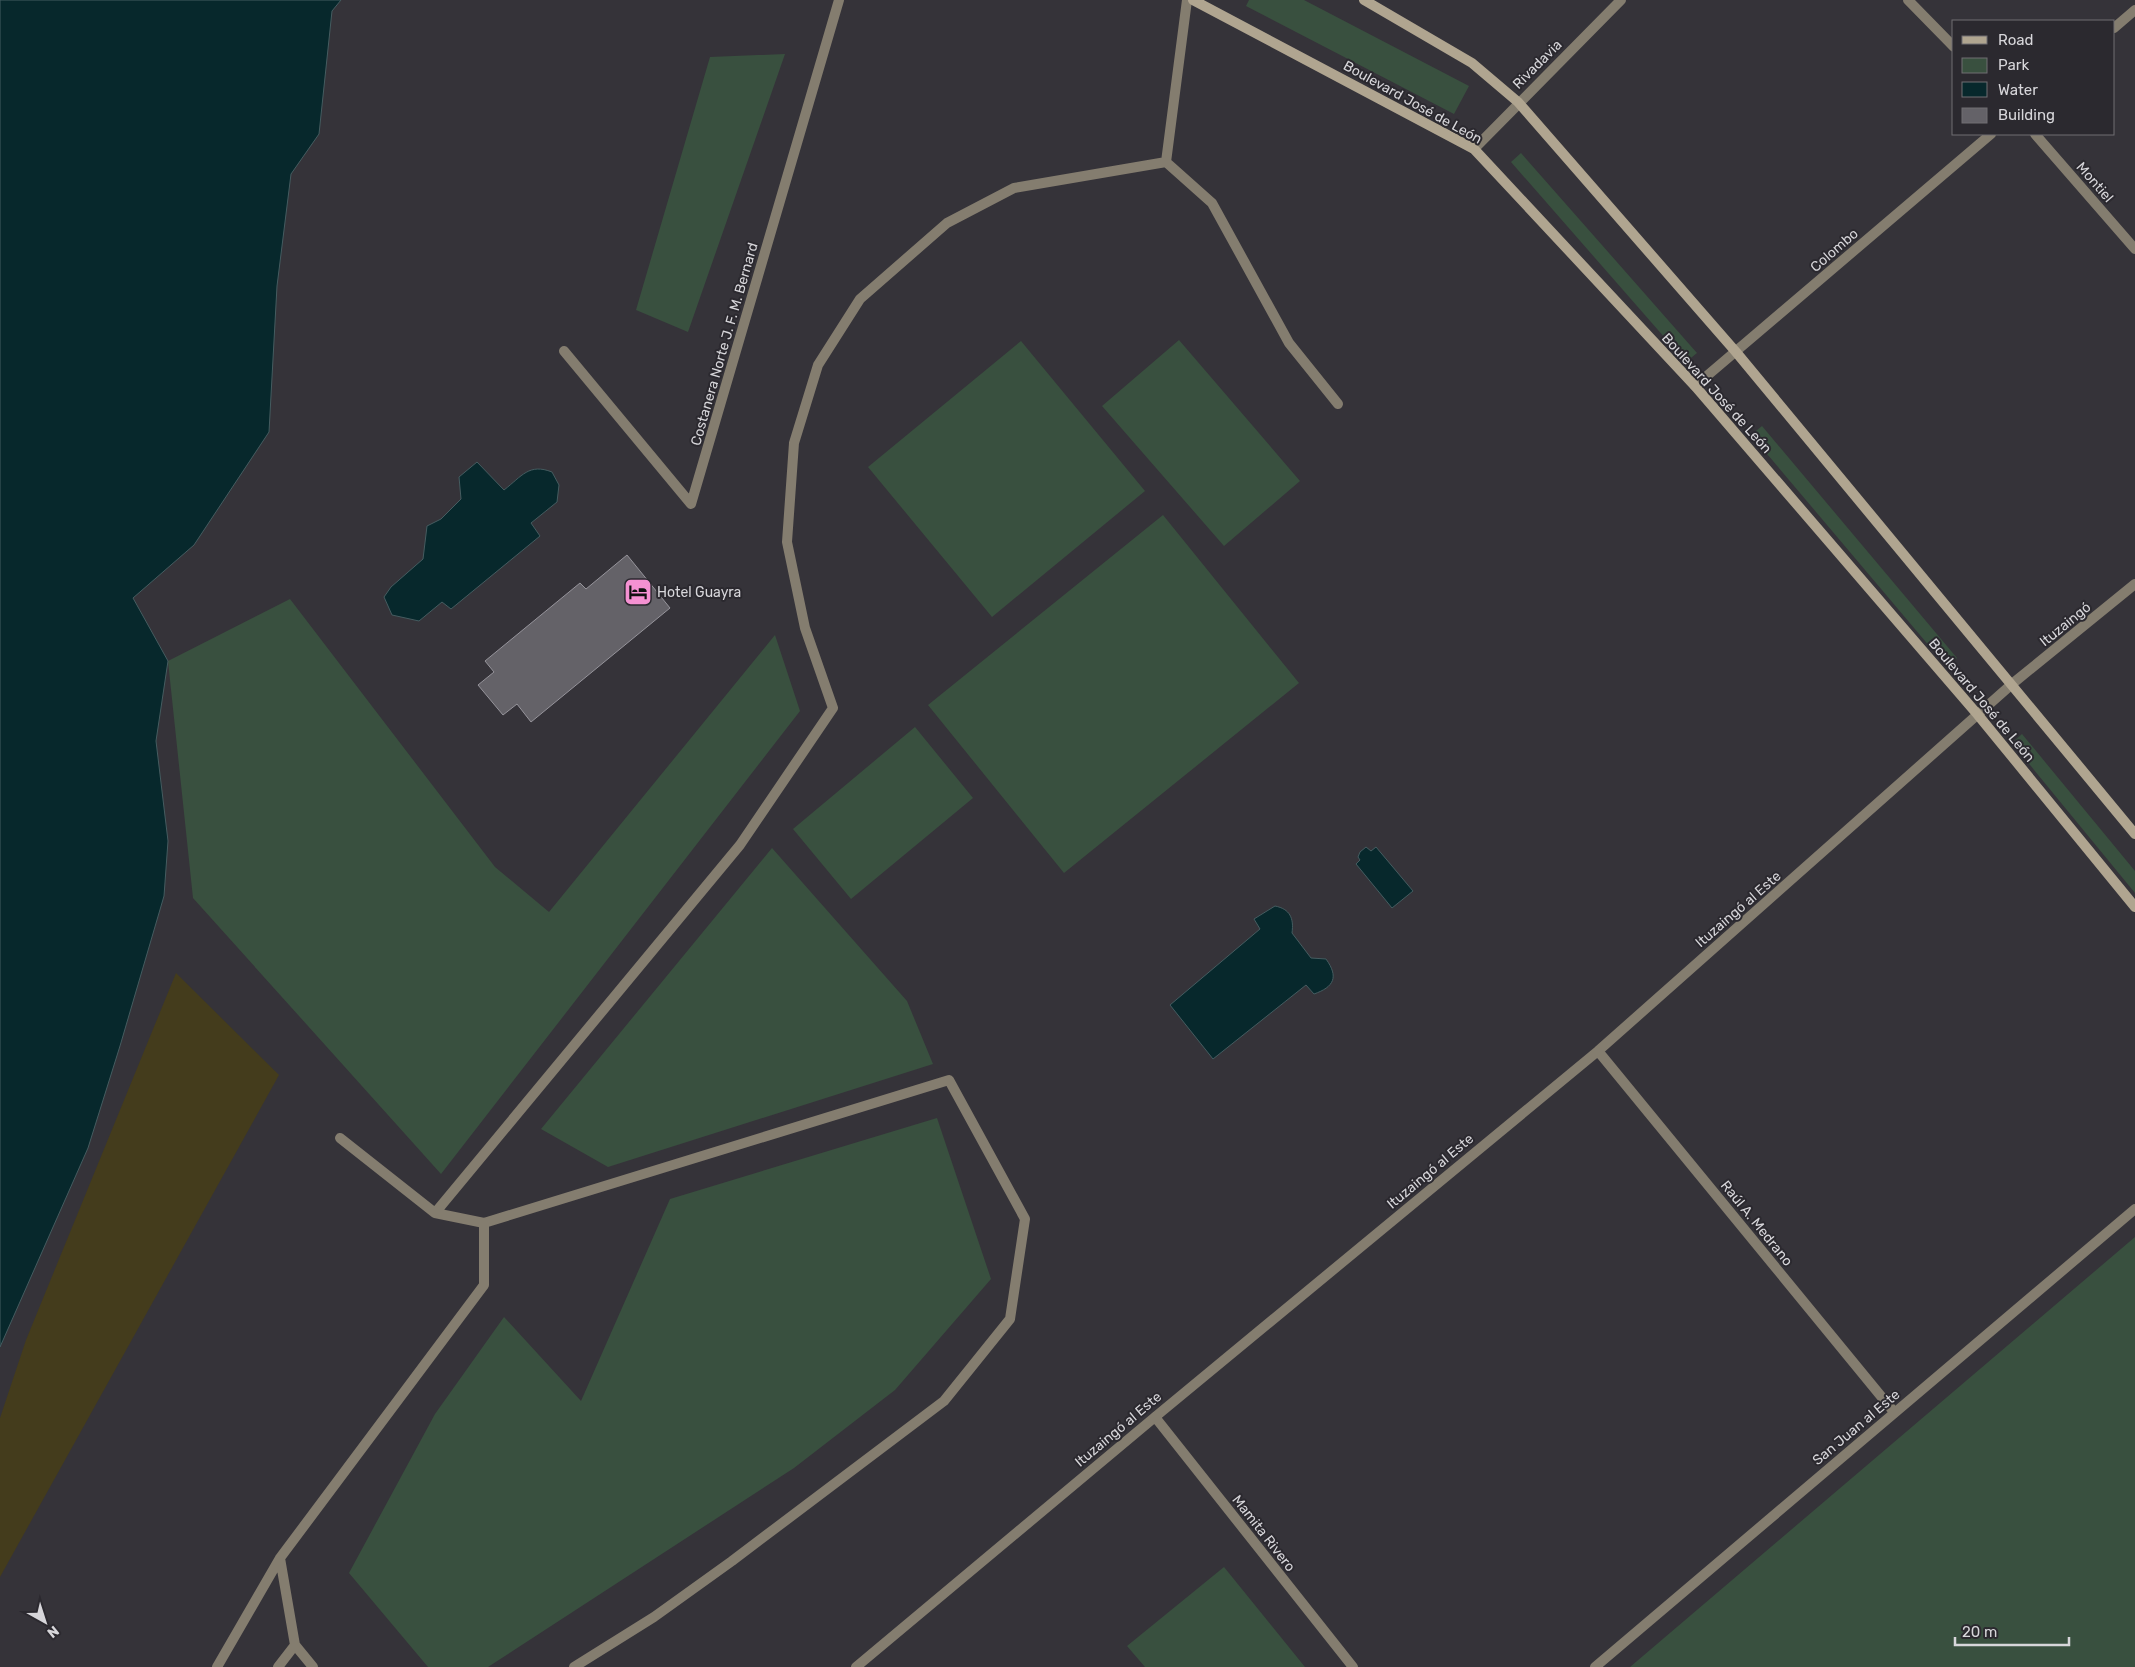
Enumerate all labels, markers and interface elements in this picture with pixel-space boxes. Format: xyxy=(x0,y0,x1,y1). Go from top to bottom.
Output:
legend xyxy=(1952,20,2115,135)
text: Road xyxy=(1998,31,2034,49)
street label: Rivadavia xyxy=(1509,36,1565,92)
text: Park xyxy=(1998,56,2029,74)
street label: Boulevard José de León xyxy=(1340,57,1485,148)
text: Water xyxy=(1998,81,2038,99)
text: Building xyxy=(1998,106,2055,124)
street label: Montiel xyxy=(2073,159,2117,206)
street label: Colombo xyxy=(1807,225,1862,276)
street label: Costanera Norte J. F. M. Bernard xyxy=(687,241,762,448)
street label: Boulevard José de León xyxy=(1658,330,1775,457)
hotel icon: Hotel Guayra xyxy=(623,577,653,607)
place label: Hotel Guayra xyxy=(657,584,741,601)
street label: Ituzaingó xyxy=(2036,599,2094,650)
street label: Boulevard José de León xyxy=(1925,635,2038,766)
street label: Ituzaingó al Este xyxy=(1692,868,1785,951)
street label: Ituzaingó al Este xyxy=(1384,1130,1477,1213)
street label: Raúl A. Medrano xyxy=(1717,1177,1796,1269)
street label: San Juan al Este xyxy=(1809,1386,1904,1469)
street label: Ituzaingó al Este xyxy=(1072,1388,1165,1471)
street label: Mamita Rivero xyxy=(1228,1492,1299,1575)
north arrow xyxy=(20,1597,70,1647)
scale bar xyxy=(1955,1614,2069,1646)
text: N xyxy=(44,1622,62,1641)
text: 20 m xyxy=(1962,1623,1997,1641)

